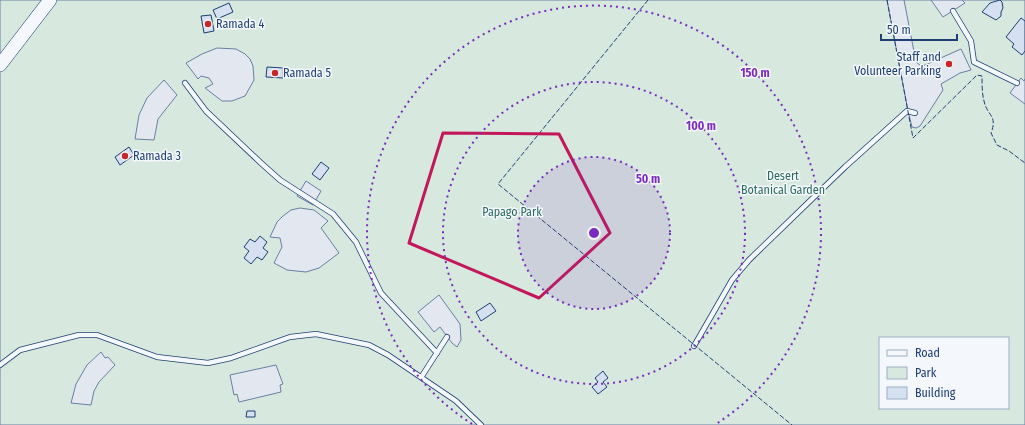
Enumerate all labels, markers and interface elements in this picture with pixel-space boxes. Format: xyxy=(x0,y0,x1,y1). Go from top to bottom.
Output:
scale bar xyxy=(881,16,957,42)
place label: Ramada 4 xyxy=(216,17,265,31)
marker: Ramada 4 xyxy=(203,19,213,29)
text: 50 m xyxy=(887,23,911,37)
place label: Staff and Volunteer Parking xyxy=(854,50,941,78)
marker: Staff and Volunteer Parking xyxy=(944,59,954,69)
place label: Ramada 5 xyxy=(283,66,332,80)
text: 150 m xyxy=(740,66,770,80)
marker: Ramada 5 xyxy=(270,68,280,78)
text: 100 m xyxy=(686,119,716,133)
place label: Ramada 3 xyxy=(133,149,181,163)
marker: Ramada 3 xyxy=(120,151,130,161)
park label: Desert Botanical Garden xyxy=(741,169,825,197)
text: 50 m xyxy=(636,172,660,186)
park label: Papago Park xyxy=(482,205,542,219)
centre of rings xyxy=(587,226,601,240)
legend xyxy=(879,337,1009,409)
text: Road xyxy=(915,346,940,360)
text: Park xyxy=(915,366,937,380)
text: Building xyxy=(915,386,956,400)

